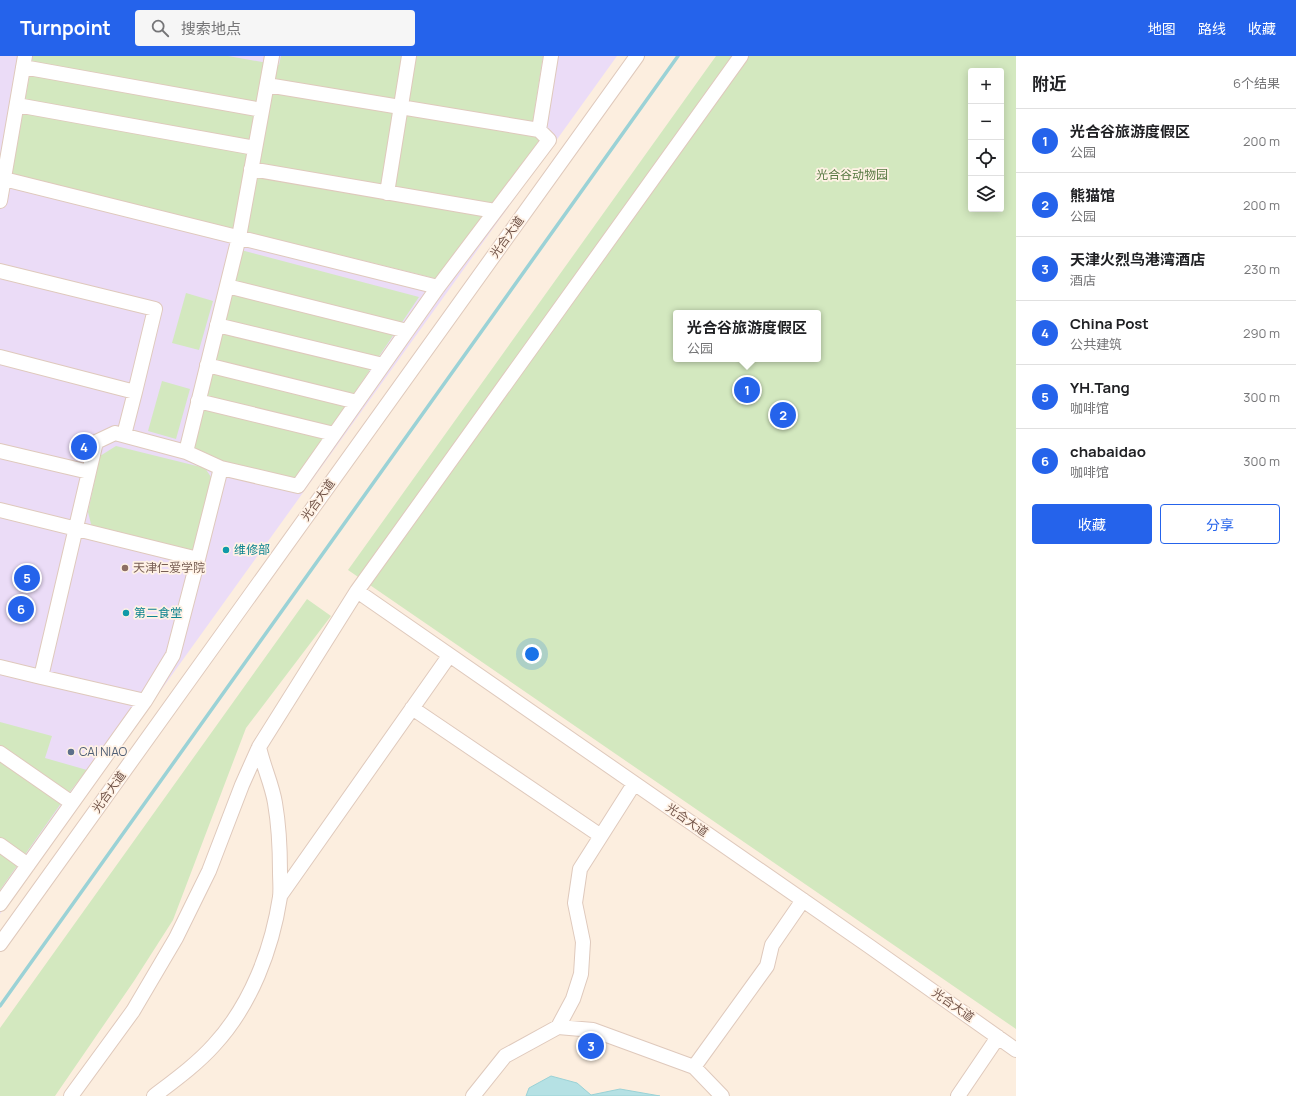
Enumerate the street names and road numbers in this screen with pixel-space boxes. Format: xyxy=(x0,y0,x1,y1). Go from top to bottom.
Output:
street label: 光合大道 xyxy=(486,212,528,261)
street label: 光合大道 xyxy=(297,475,339,524)
street label: 光合大道 xyxy=(88,767,130,816)
street label: 光合大道 xyxy=(663,799,712,840)
street label: 光合大道 xyxy=(929,984,978,1025)

